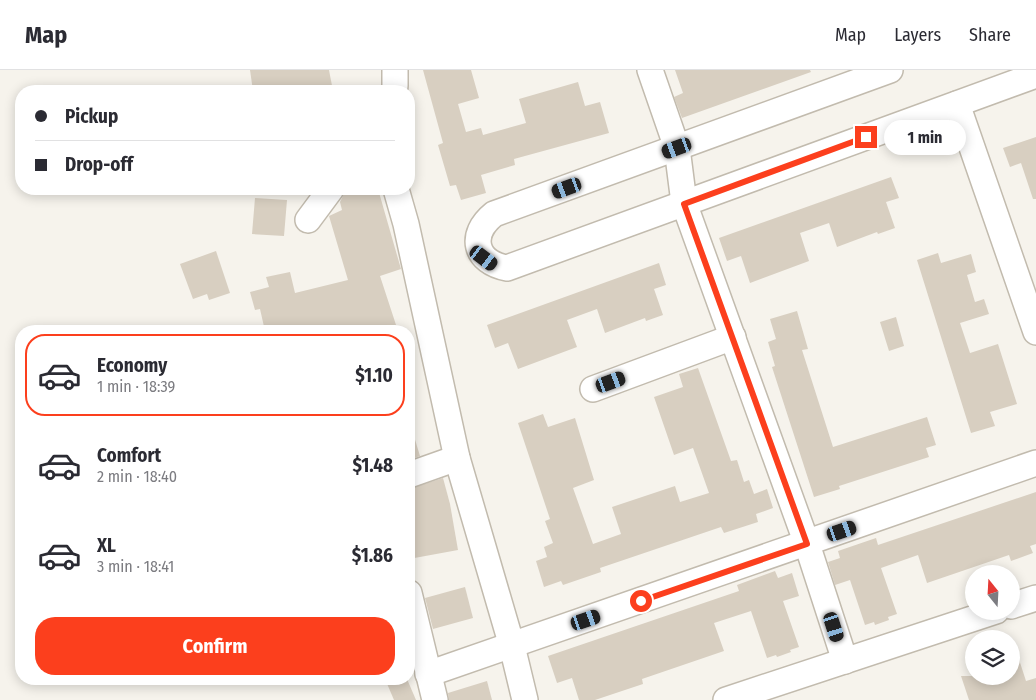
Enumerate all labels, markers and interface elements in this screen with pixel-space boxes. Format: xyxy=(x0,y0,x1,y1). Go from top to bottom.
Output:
text: Map xyxy=(25,21,67,49)
text: Map xyxy=(835,24,866,46)
text: Layers xyxy=(894,24,941,46)
text: Share xyxy=(969,24,1011,46)
text: Pickup xyxy=(65,105,118,128)
callout: 1 min xyxy=(884,120,966,154)
route end xyxy=(855,126,877,148)
text: 1 min xyxy=(908,128,942,147)
car xyxy=(660,136,693,160)
text: Drop-off xyxy=(65,153,133,176)
car xyxy=(550,176,583,200)
car xyxy=(467,243,500,273)
icon: car xyxy=(37,353,82,398)
text: Economy xyxy=(97,354,167,377)
text: $1.10 xyxy=(355,364,393,387)
car xyxy=(594,370,627,394)
text: 1 min · 18:39 xyxy=(97,377,175,396)
icon: car xyxy=(37,443,82,488)
text: Comfort xyxy=(97,444,161,467)
text: $1.48 xyxy=(352,454,393,477)
text: 2 min · 18:40 xyxy=(97,467,177,486)
car xyxy=(825,519,858,543)
icon: car xyxy=(37,533,82,578)
text: XL xyxy=(97,534,116,557)
text: $1.86 xyxy=(352,544,393,567)
text: 3 min · 18:41 xyxy=(97,557,174,576)
north arrow xyxy=(965,565,1020,620)
map controls xyxy=(965,565,1020,685)
route start xyxy=(630,590,652,612)
car xyxy=(569,608,602,632)
car xyxy=(822,610,845,644)
button: Confirm xyxy=(35,617,395,675)
button: layers xyxy=(965,630,1020,685)

